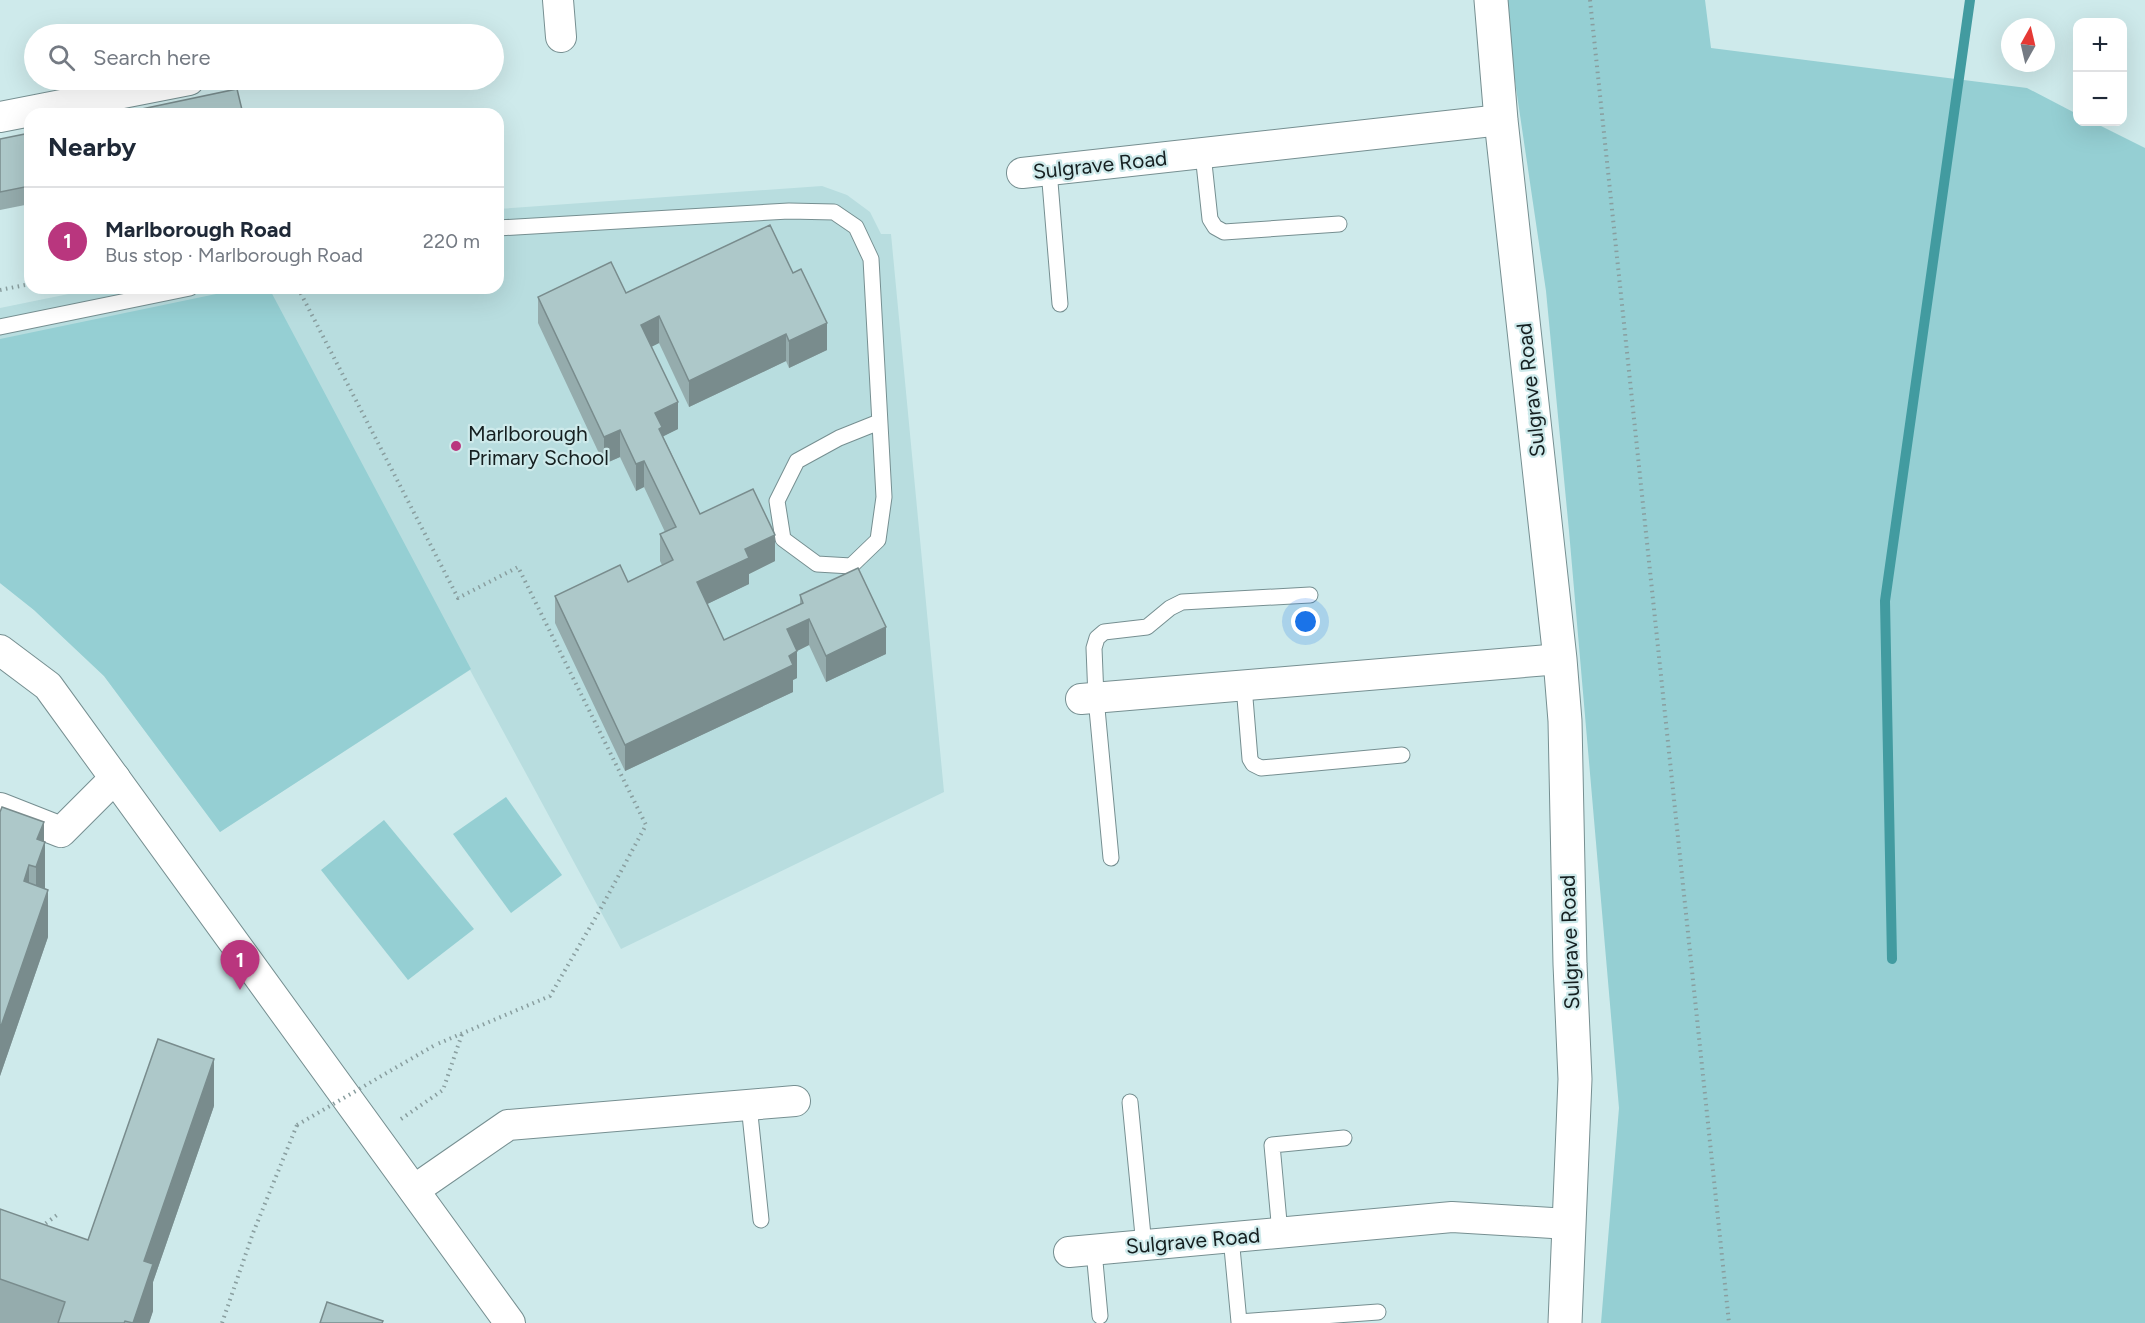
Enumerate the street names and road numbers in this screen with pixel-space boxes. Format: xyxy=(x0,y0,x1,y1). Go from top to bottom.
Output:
street label: Sulgrave Road xyxy=(1032,145,1168,184)
street label: Sulgrave Road xyxy=(1511,322,1550,458)
street label: Sulgrave Road xyxy=(1555,874,1584,1010)
street label: Sulgrave Road xyxy=(1125,1222,1261,1259)

